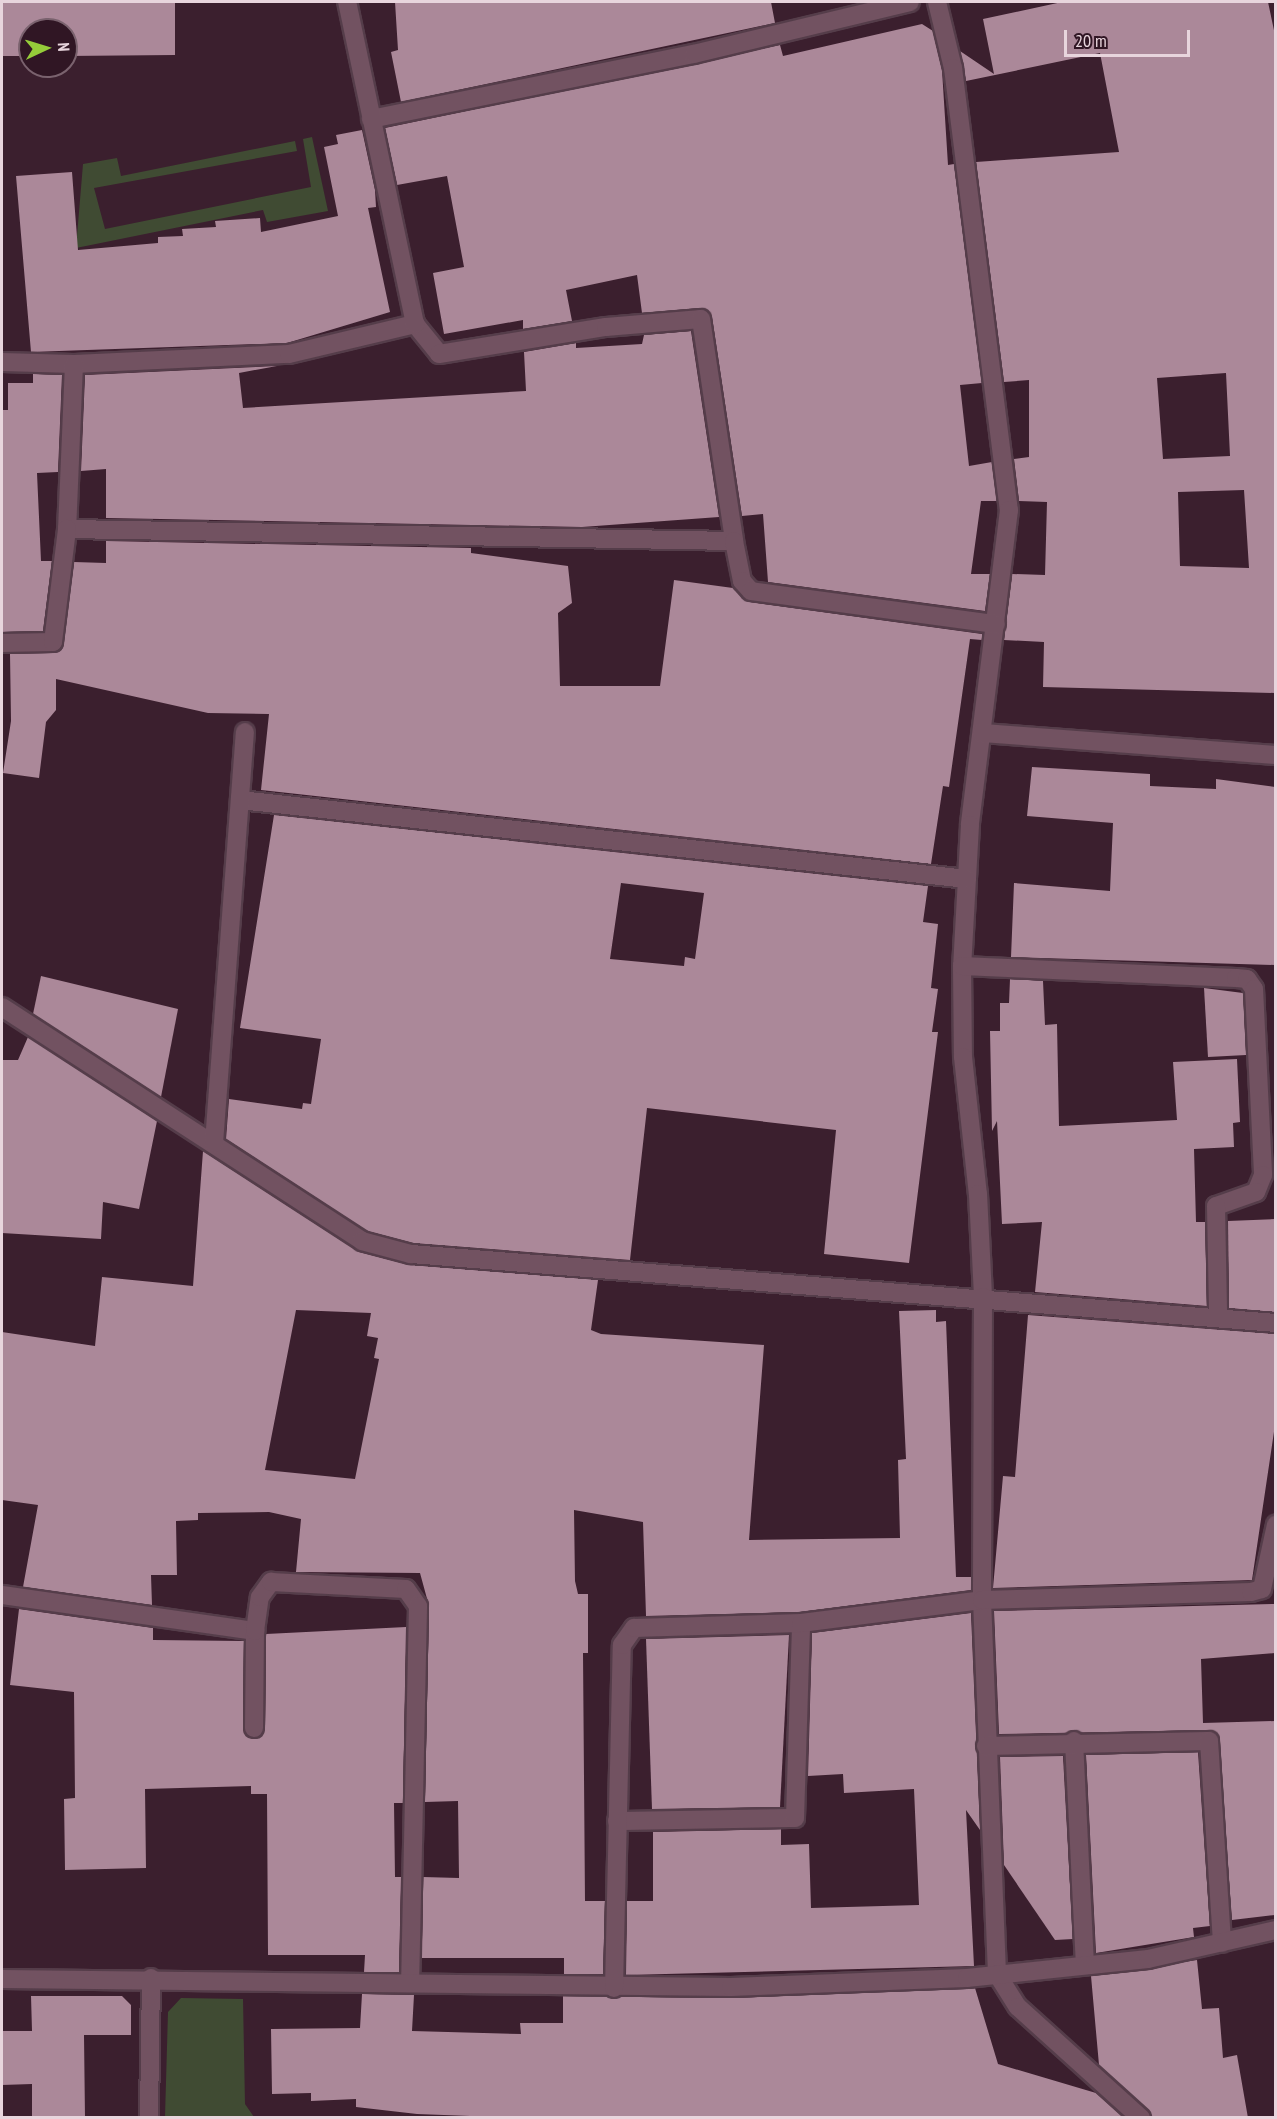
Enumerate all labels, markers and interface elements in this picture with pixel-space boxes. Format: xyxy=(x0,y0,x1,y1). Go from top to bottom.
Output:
north arrow xyxy=(18,18,78,78)
scale bar xyxy=(1067,18,1193,56)
text: 20 m xyxy=(1075,29,1107,52)
text: N xyxy=(54,42,74,52)

